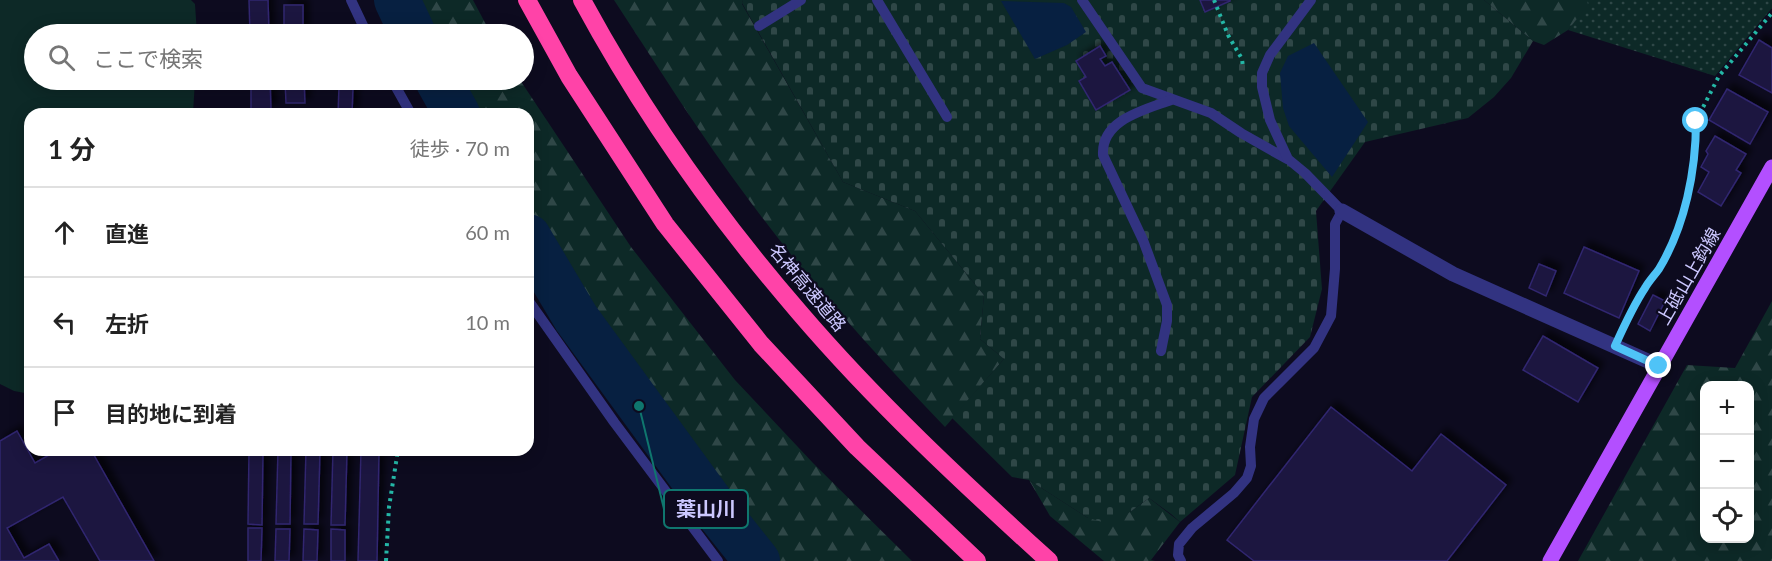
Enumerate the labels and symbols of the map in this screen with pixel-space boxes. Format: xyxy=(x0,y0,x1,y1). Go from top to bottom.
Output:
route start xyxy=(1682,107,1708,133)
street label: 上砥山上鈎線 xyxy=(1651,224,1725,328)
street label: 名神高速道路 xyxy=(765,239,851,335)
route end xyxy=(1645,352,1671,378)
callout: 葉山川 xyxy=(664,490,748,528)
text: 葉山川 xyxy=(676,496,736,520)

